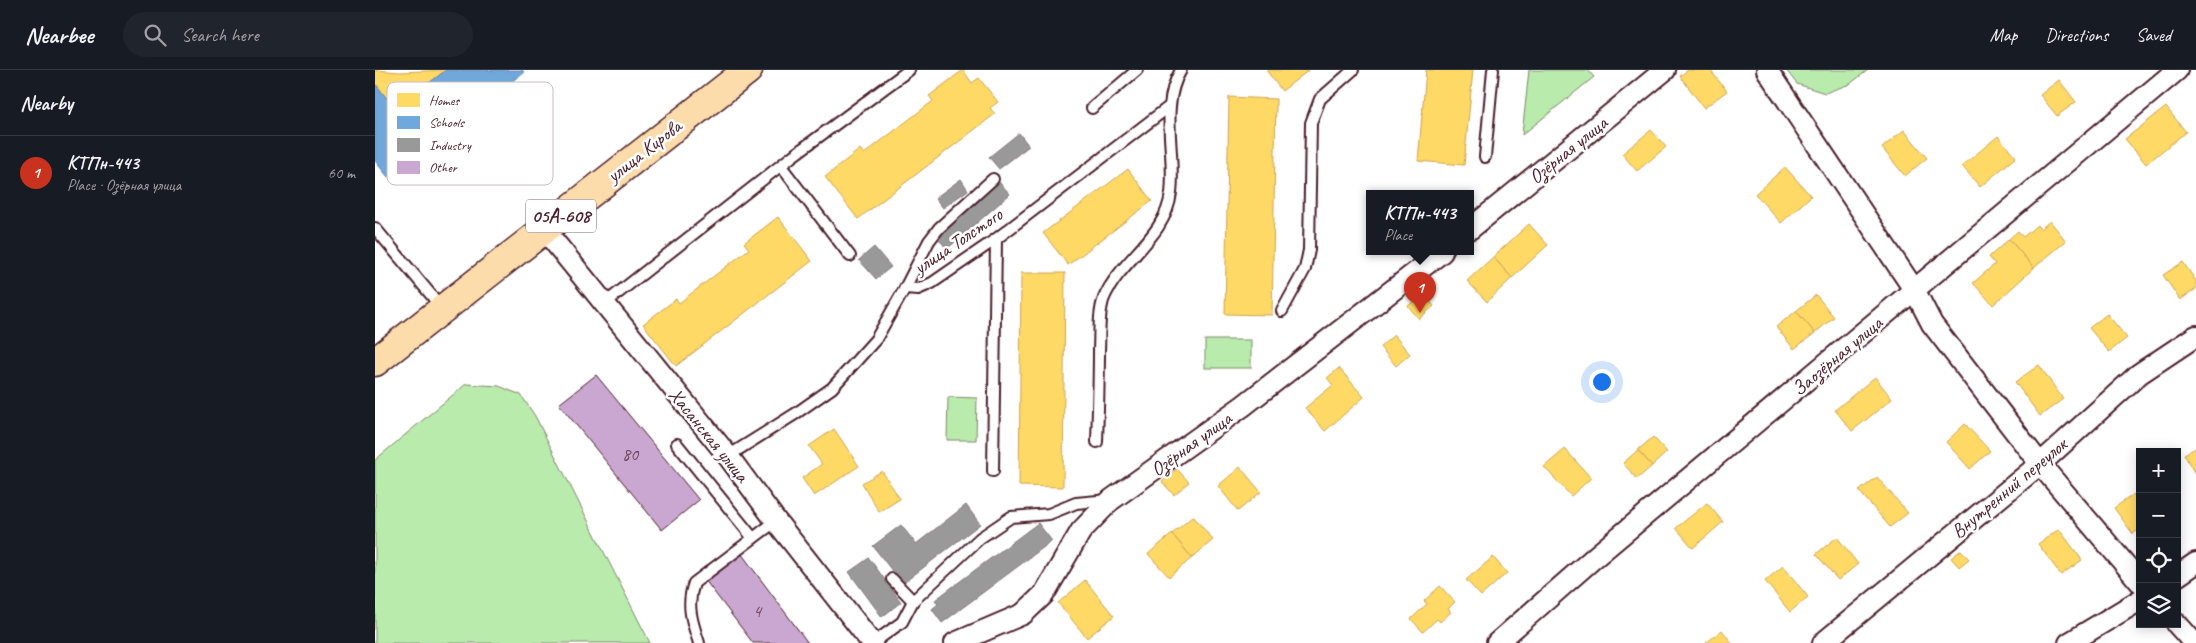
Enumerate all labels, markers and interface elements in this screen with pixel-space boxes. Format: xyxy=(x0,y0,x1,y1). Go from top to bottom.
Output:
search box xyxy=(123,12,473,57)
text: Nearbee xyxy=(25,20,93,50)
icon: search xyxy=(141,21,169,49)
text: Search here xyxy=(181,23,259,47)
text: Map xyxy=(1990,24,2017,46)
text: Directions xyxy=(2045,24,2108,46)
text: Saved xyxy=(2136,24,2171,46)
legend xyxy=(387,82,553,185)
text: Nearby xyxy=(20,90,73,116)
text: Homes xyxy=(429,92,460,109)
street label: Озёрная улица xyxy=(1524,109,1615,190)
street label: улица Кирова xyxy=(601,113,688,189)
text: Schools xyxy=(429,114,465,131)
text: Industry xyxy=(429,137,472,154)
text: КТПн-443 xyxy=(67,151,139,175)
text: Other xyxy=(429,159,458,176)
text: 1 xyxy=(32,163,40,183)
text: 60 m xyxy=(328,163,355,183)
text: Place · Озёрная улица xyxy=(67,175,181,195)
popup xyxy=(1366,190,1474,255)
road number: 05А-608 xyxy=(526,200,596,232)
text: КТПн-443 xyxy=(1384,201,1456,225)
street label: улица Толстого xyxy=(908,202,1008,280)
text: Place xyxy=(1384,225,1412,245)
pin: 1 xyxy=(1404,272,1436,313)
street label: Заозёрная улица xyxy=(1786,309,1890,402)
your location xyxy=(1589,369,1615,395)
street label: Хасанская улица xyxy=(663,383,755,488)
street label: Озёрная улица xyxy=(1146,405,1239,483)
street label: Внутренний переулок xyxy=(1946,431,2073,544)
house number: 80 xyxy=(622,443,640,465)
map controls xyxy=(2136,448,2181,628)
button: + xyxy=(2136,448,2181,493)
button: − xyxy=(2136,493,2181,538)
button: locate xyxy=(2136,538,2181,583)
button: layers xyxy=(2136,583,2181,628)
house number: 4 xyxy=(753,600,763,622)

